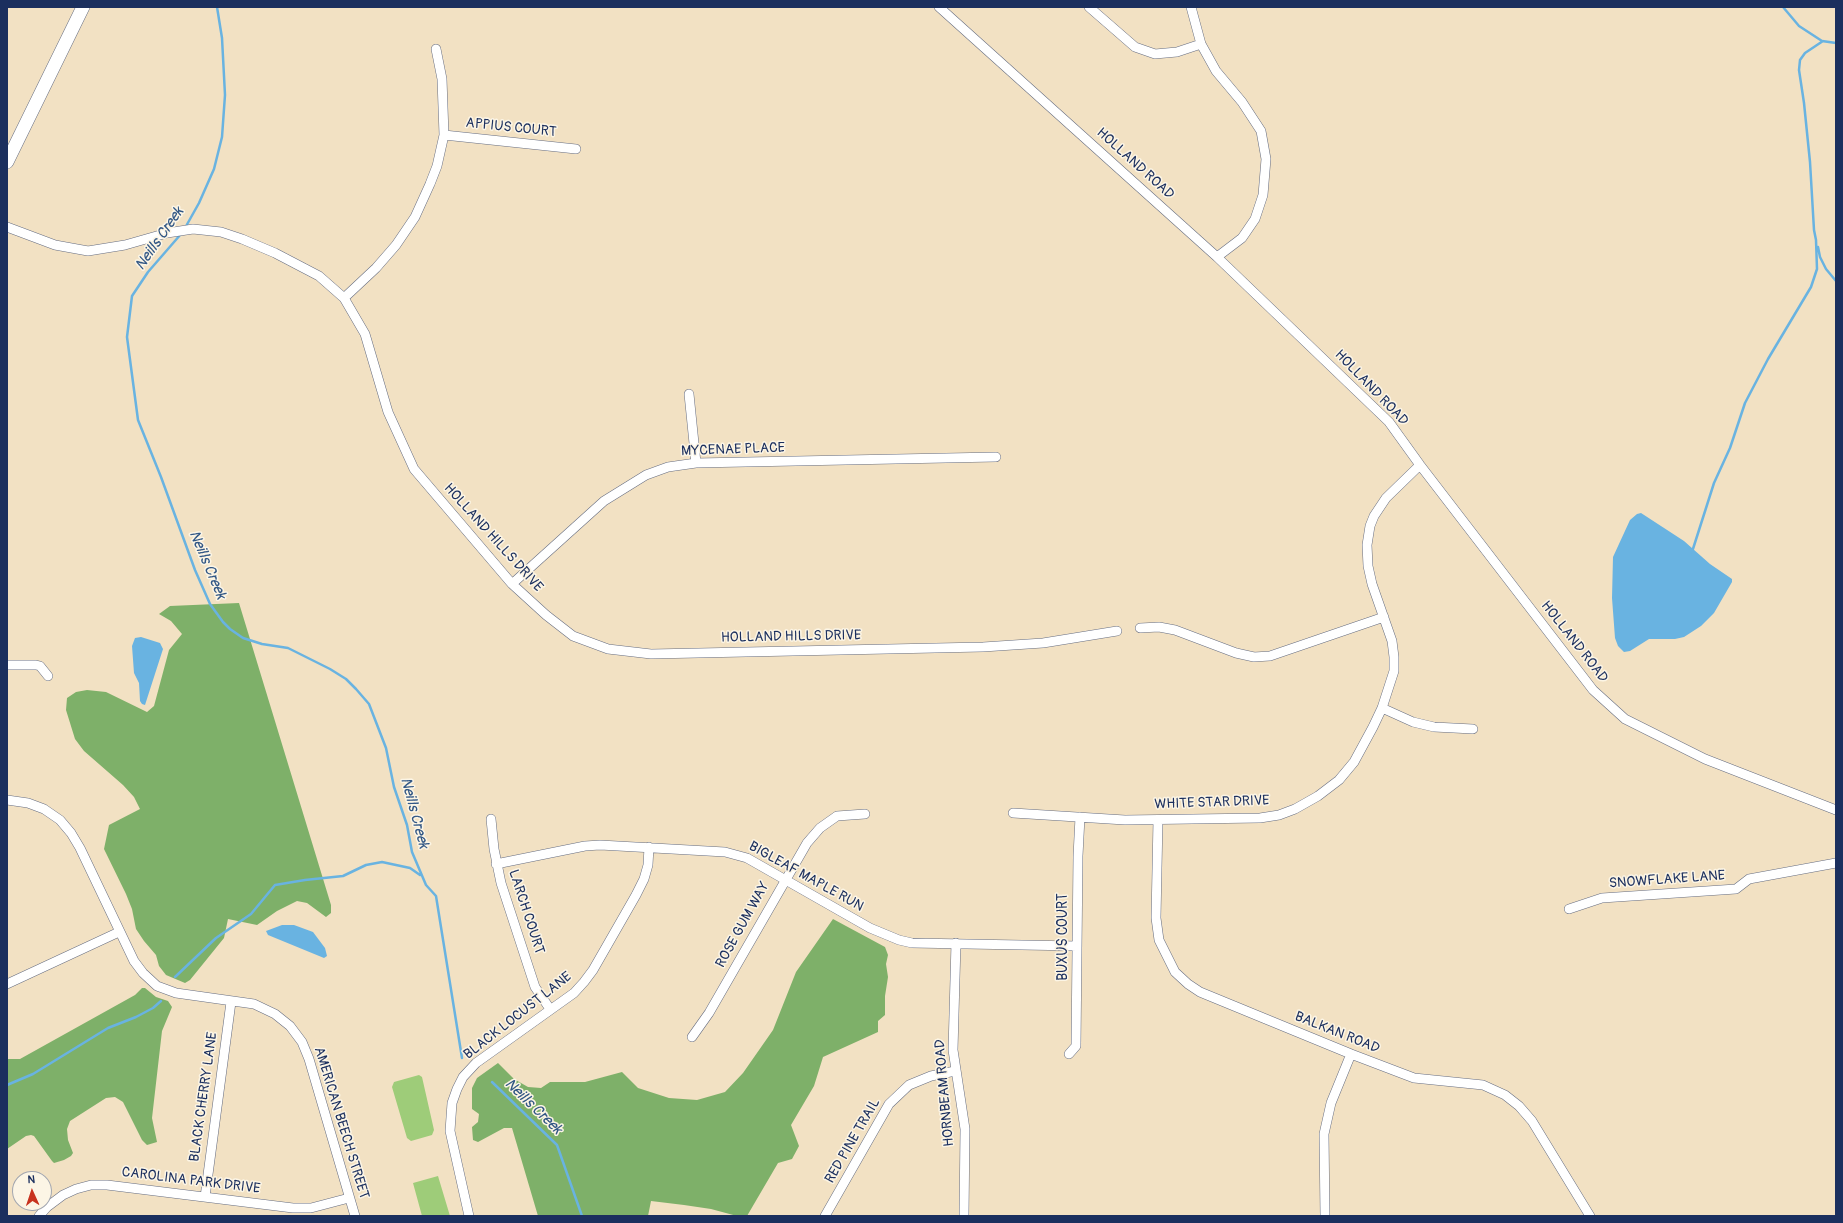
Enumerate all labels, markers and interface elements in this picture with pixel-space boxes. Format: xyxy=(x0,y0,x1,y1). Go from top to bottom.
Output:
street label: APPIUS COURT xyxy=(465,115,557,141)
street label: HOLLAND ROAD xyxy=(1093,125,1177,203)
water label: Neills Creek xyxy=(132,204,188,274)
street label: HOLLAND ROAD xyxy=(1331,347,1411,429)
street label: MYCENAE PLACE xyxy=(681,440,785,460)
street label: HOLLAND HILLS DRIVE xyxy=(440,480,546,596)
water label: Neills Creek xyxy=(185,528,229,602)
street label: HOLLAND ROAD xyxy=(1537,598,1611,686)
street label: HOLLAND HILLS DRIVE xyxy=(721,627,861,647)
water label: Neills Creek xyxy=(396,776,432,850)
street label: WHITE STAR DRIVE xyxy=(1154,793,1270,813)
street label: BIGLEAF MAPLE RUN xyxy=(746,838,866,916)
street label: LARCH COURT xyxy=(504,868,548,956)
street label: SNOWFLAKE LANE xyxy=(1608,868,1726,892)
street label: ROSE GUM WAY xyxy=(713,879,773,971)
street label: BUXUS COURT xyxy=(1055,893,1071,981)
street label: BLACK LOCUST LANE xyxy=(461,969,575,1063)
street label: BALKAN ROAD xyxy=(1292,1008,1382,1058)
street label: BLACK CHERRY LANE xyxy=(187,1031,221,1163)
street label: HORNBEAM ROAD xyxy=(932,1039,958,1147)
street label: AMERICAN BEECH STREET xyxy=(310,1045,372,1201)
water label: Neills Creek xyxy=(501,1075,565,1139)
street label: RED PINE TRAIL xyxy=(822,1095,884,1187)
street label: CAROLINA PARK DRIVE xyxy=(121,1164,261,1198)
north arrow xyxy=(12,1171,52,1211)
text: N xyxy=(27,1173,35,1186)

